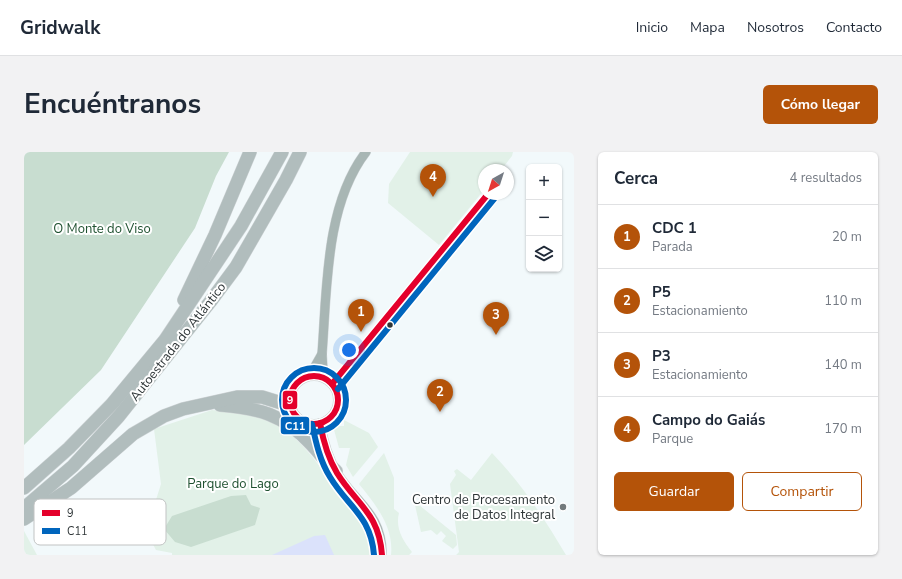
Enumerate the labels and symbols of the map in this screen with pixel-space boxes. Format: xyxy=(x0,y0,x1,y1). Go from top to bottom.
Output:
pin: 4 xyxy=(420,164,446,197)
north arrow xyxy=(478,164,514,200)
park label: O Monte do Viso xyxy=(53,220,151,238)
street label: Autoestrada do Atlántico xyxy=(126,279,230,405)
pin: 1 xyxy=(348,299,374,332)
pin: 3 xyxy=(483,302,509,335)
unlabelled marker xyxy=(385,320,395,330)
your location xyxy=(339,340,359,360)
pin: 2 xyxy=(427,379,453,412)
line badge: 9 xyxy=(282,390,298,410)
text: 9 xyxy=(287,393,294,408)
line badge: C11 xyxy=(280,416,310,435)
text: C11 xyxy=(285,419,305,434)
park label: Parque do Lago xyxy=(187,475,279,493)
place label: Centro de Procesamento de Datos Integral xyxy=(412,491,555,524)
legend xyxy=(34,499,166,545)
marker: Centro de Procesamento de Datos Integral xyxy=(558,502,568,512)
text: 9 xyxy=(67,506,74,521)
text: C11 xyxy=(67,524,88,539)

